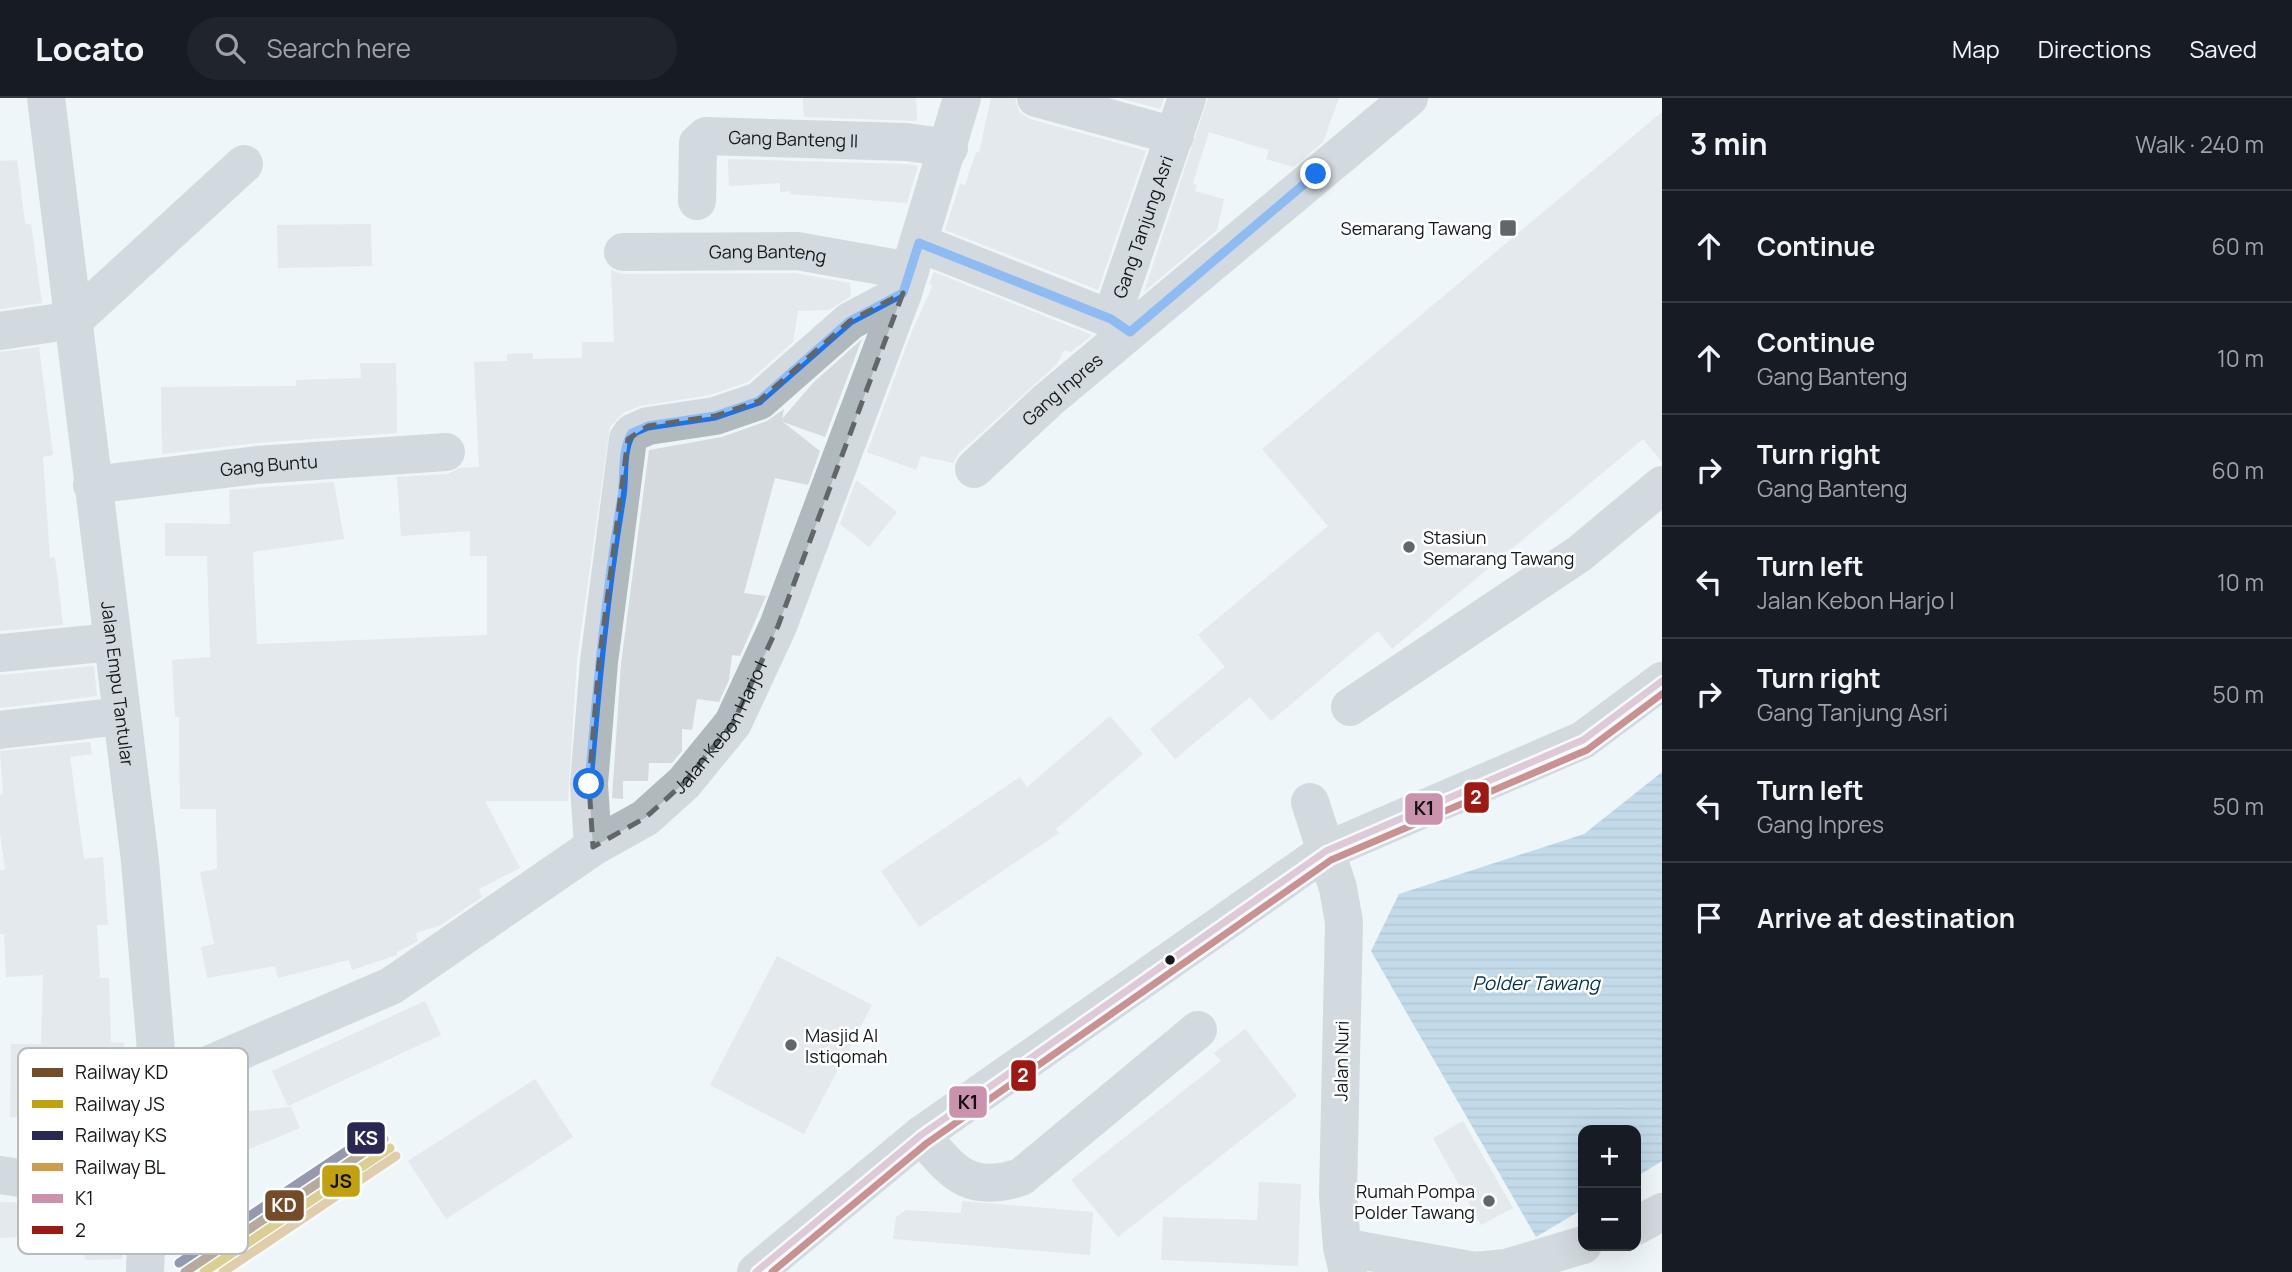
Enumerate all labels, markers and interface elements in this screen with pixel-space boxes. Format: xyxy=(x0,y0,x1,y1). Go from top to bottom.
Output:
search box xyxy=(187,17,677,80)
text: Locato xyxy=(35,26,145,71)
icon: search xyxy=(211,29,249,67)
text: Search here xyxy=(267,30,411,66)
text: Map xyxy=(1952,32,2000,65)
text: Directions xyxy=(2038,32,2151,65)
text: Saved xyxy=(2189,32,2257,65)
text: 3 min xyxy=(1690,123,1768,164)
street label: Gang Banteng II xyxy=(728,125,859,153)
text: Walk · 240 m xyxy=(2135,128,2264,160)
street label: Gang Tanjung Asri xyxy=(1107,152,1178,301)
route end xyxy=(1300,158,1331,189)
place label: Semarang Tawang xyxy=(1341,216,1492,240)
marker: Semarang Tawang xyxy=(1498,218,1518,238)
icon: ahead xyxy=(1690,227,1728,265)
text: Continue xyxy=(1757,228,1875,264)
text: 60 m xyxy=(2212,230,2264,262)
street label: Gang Banteng xyxy=(709,239,829,268)
text: Continue xyxy=(1757,324,1875,360)
icon: ahead xyxy=(1690,339,1728,377)
text: 10 m xyxy=(2217,342,2264,374)
street label: Gang Inpres xyxy=(1016,347,1108,431)
text: Gang Banteng xyxy=(1757,360,1908,392)
text: Turn right xyxy=(1757,436,1881,472)
street label: Gang Buntu xyxy=(219,449,318,481)
icon: right xyxy=(1690,451,1728,489)
text: 60 m xyxy=(2212,454,2264,486)
text: Gang Banteng xyxy=(1757,472,1908,504)
place label: Stasiun Semarang Tawang xyxy=(1423,525,1574,570)
marker: Stasiun Semarang Tawang xyxy=(1401,539,1417,555)
text: Turn left xyxy=(1757,548,1864,584)
icon: left xyxy=(1690,563,1728,601)
text: 10 m xyxy=(2217,566,2264,598)
text: Jalan Kebon Harjo I xyxy=(1757,584,1955,616)
street label: Jalan Empu Tantular xyxy=(96,600,140,768)
street label: Jalan Kebon Harjo I xyxy=(668,657,772,799)
text: Turn right xyxy=(1757,660,1881,696)
icon: right xyxy=(1690,675,1728,713)
text: 50 m xyxy=(2213,678,2264,710)
text: Gang Tanjung Asri xyxy=(1757,696,1948,728)
route start xyxy=(573,768,604,799)
text: Turn left xyxy=(1757,772,1864,808)
line badge: 2 xyxy=(1463,781,1490,814)
text: 2 xyxy=(1470,784,1482,810)
icon: left xyxy=(1690,787,1728,825)
text: 50 m xyxy=(2213,790,2264,822)
line badge: K1 xyxy=(1404,792,1444,826)
text: K1 xyxy=(1414,795,1434,821)
text: Gang Inpres xyxy=(1757,808,1884,840)
icon: arrive xyxy=(1690,899,1728,937)
text: Arrive at destination xyxy=(1757,900,2015,936)
unlabelled marker xyxy=(1163,953,1177,967)
water label: Polder Tawang xyxy=(1472,970,1601,996)
street label: Jalan Nuri xyxy=(1328,1021,1354,1101)
place label: Masjid Al Istiqomah xyxy=(805,1023,887,1068)
marker: Masjid Al Istiqomah xyxy=(783,1037,799,1053)
legend xyxy=(18,1048,248,1254)
text: Railway KD xyxy=(75,1059,168,1085)
line badge: 2 xyxy=(1010,1059,1037,1092)
text: 2 xyxy=(1017,1062,1029,1088)
line badge: K1 xyxy=(948,1085,988,1119)
text: K1 xyxy=(958,1089,978,1115)
text: Railway JS xyxy=(75,1091,165,1117)
line badge: KS xyxy=(346,1121,386,1155)
text: Railway KS xyxy=(75,1122,167,1148)
text: KS xyxy=(354,1125,378,1151)
map controls xyxy=(1578,1125,1641,1251)
button: + xyxy=(1578,1125,1641,1188)
text: Railway BL xyxy=(75,1154,166,1180)
line badge: JS xyxy=(321,1164,361,1198)
text: JS xyxy=(330,1168,352,1194)
place label: Rumah Pompa Polder Tawang xyxy=(1354,1179,1475,1224)
text: K1 xyxy=(75,1185,94,1211)
button: − xyxy=(1578,1188,1641,1251)
line badge: KD xyxy=(264,1189,305,1222)
text: KD xyxy=(271,1192,297,1218)
marker: Rumah Pompa Polder Tawang xyxy=(1481,1193,1497,1209)
text: 2 xyxy=(75,1217,86,1243)

